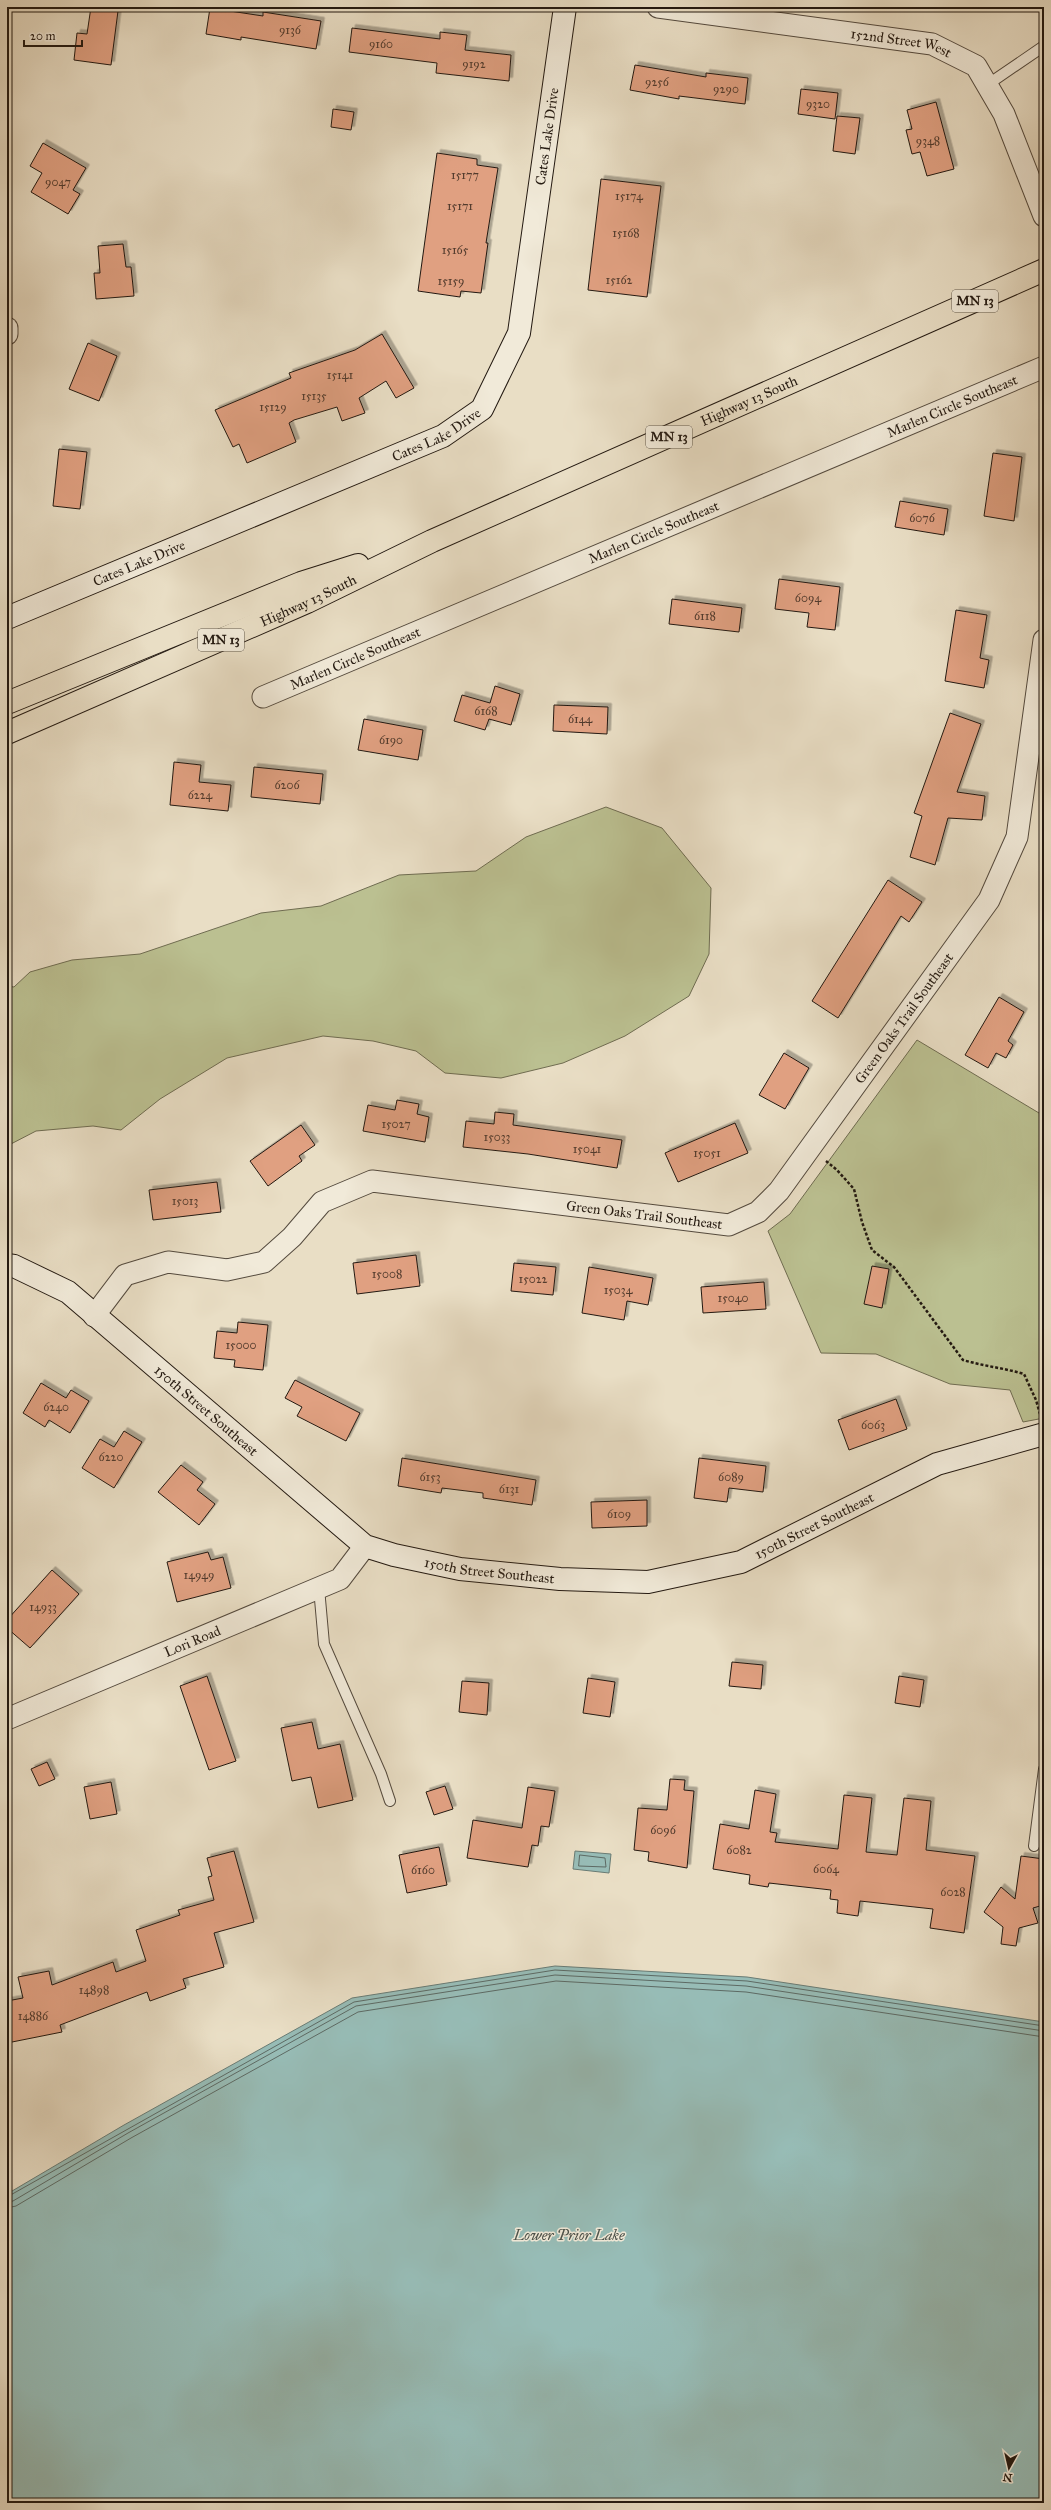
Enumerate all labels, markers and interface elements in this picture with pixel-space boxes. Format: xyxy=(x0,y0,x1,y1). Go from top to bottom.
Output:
scale bar xyxy=(24,22,82,48)
house number: 9136 xyxy=(279,23,302,37)
street label: 152nd Street West xyxy=(850,25,955,61)
text: 20 m xyxy=(30,29,56,43)
house number: 9160 xyxy=(369,37,393,51)
house number: 9192 xyxy=(462,57,486,71)
house number: 9256 xyxy=(645,75,670,89)
house number: 9290 xyxy=(713,82,739,96)
street label: Cates Lake Drive xyxy=(531,86,562,186)
house number: 9320 xyxy=(806,97,830,111)
house number: 9348 xyxy=(916,134,940,148)
house number: 15177 xyxy=(451,168,479,182)
house number: 9047 xyxy=(45,175,71,189)
house number: 15174 xyxy=(615,189,643,203)
house number: 15171 xyxy=(447,199,473,213)
house number: 15168 xyxy=(612,226,640,240)
house number: 15165 xyxy=(442,243,469,257)
house number: 15162 xyxy=(605,273,633,287)
house number: 15159 xyxy=(438,274,464,288)
road number: MN 13 xyxy=(952,290,998,312)
house number: 15141 xyxy=(327,368,353,382)
street label: Marlen Circle Southeast xyxy=(884,371,1020,441)
street label: Highway 13 South xyxy=(698,372,800,430)
house number: 15135 xyxy=(301,389,327,403)
house number: 15129 xyxy=(259,400,287,414)
street label: Cates Lake Drive xyxy=(389,404,484,465)
road number: MN 13 xyxy=(646,426,692,448)
street label: Marlen Circle Southeast xyxy=(586,497,721,567)
house number: 6076 xyxy=(909,511,936,525)
street label: Cates Lake Drive xyxy=(90,536,188,590)
street label: Highway 13 South xyxy=(257,571,359,630)
house number: 6094 xyxy=(795,591,821,605)
house number: 6118 xyxy=(694,609,716,623)
street label: Marlen Circle Southeast xyxy=(287,623,423,693)
road number: MN 13 xyxy=(198,629,244,651)
house number: 6168 xyxy=(474,704,498,718)
house number: 6144 xyxy=(568,712,592,726)
house number: 6190 xyxy=(379,733,403,747)
house number: 6206 xyxy=(274,778,300,792)
house number: 6224 xyxy=(188,788,213,802)
street label: Green Oaks Trail Southeast xyxy=(851,949,957,1087)
house number: 15027 xyxy=(381,1117,411,1131)
house number: 15033 xyxy=(484,1130,511,1144)
house number: 15041 xyxy=(573,1142,602,1156)
house number: 15051 xyxy=(693,1146,721,1160)
house number: 15013 xyxy=(172,1194,199,1208)
street label: Green Oaks Trail Southeast xyxy=(565,1197,723,1233)
house number: 15008 xyxy=(372,1267,402,1281)
house number: 15022 xyxy=(518,1272,548,1286)
house number: 15034 xyxy=(604,1283,633,1297)
house number: 15040 xyxy=(718,1291,748,1305)
house number: 15000 xyxy=(225,1338,257,1352)
street label: 150th Street Southeast xyxy=(151,1361,262,1459)
house number: 6240 xyxy=(43,1400,69,1414)
house number: 6063 xyxy=(861,1418,885,1432)
house number: 6220 xyxy=(99,1450,123,1464)
house number: 6153 xyxy=(419,1470,441,1484)
house number: 6089 xyxy=(718,1470,744,1484)
house number: 6131 xyxy=(499,1482,519,1496)
street label: 150th Street Southeast xyxy=(752,1489,876,1562)
house number: 6109 xyxy=(607,1507,631,1521)
street label: 150th Street Southeast xyxy=(423,1553,555,1587)
house number: 14949 xyxy=(183,1568,215,1582)
house number: 14933 xyxy=(29,1600,57,1614)
street label: Lori Road xyxy=(162,1622,223,1660)
house number: 6096 xyxy=(650,1823,677,1837)
house number: 6082 xyxy=(726,1843,752,1857)
house number: 6064 xyxy=(813,1862,839,1876)
house number: 6160 xyxy=(411,1863,435,1877)
house number: 6028 xyxy=(940,1885,966,1899)
house number: 14898 xyxy=(79,1983,109,1997)
house number: 14886 xyxy=(18,2009,49,2023)
water label: Lower Prior Lake xyxy=(512,2226,625,2244)
north arrow xyxy=(989,2448,1029,2488)
text: N xyxy=(1001,2470,1013,2484)

